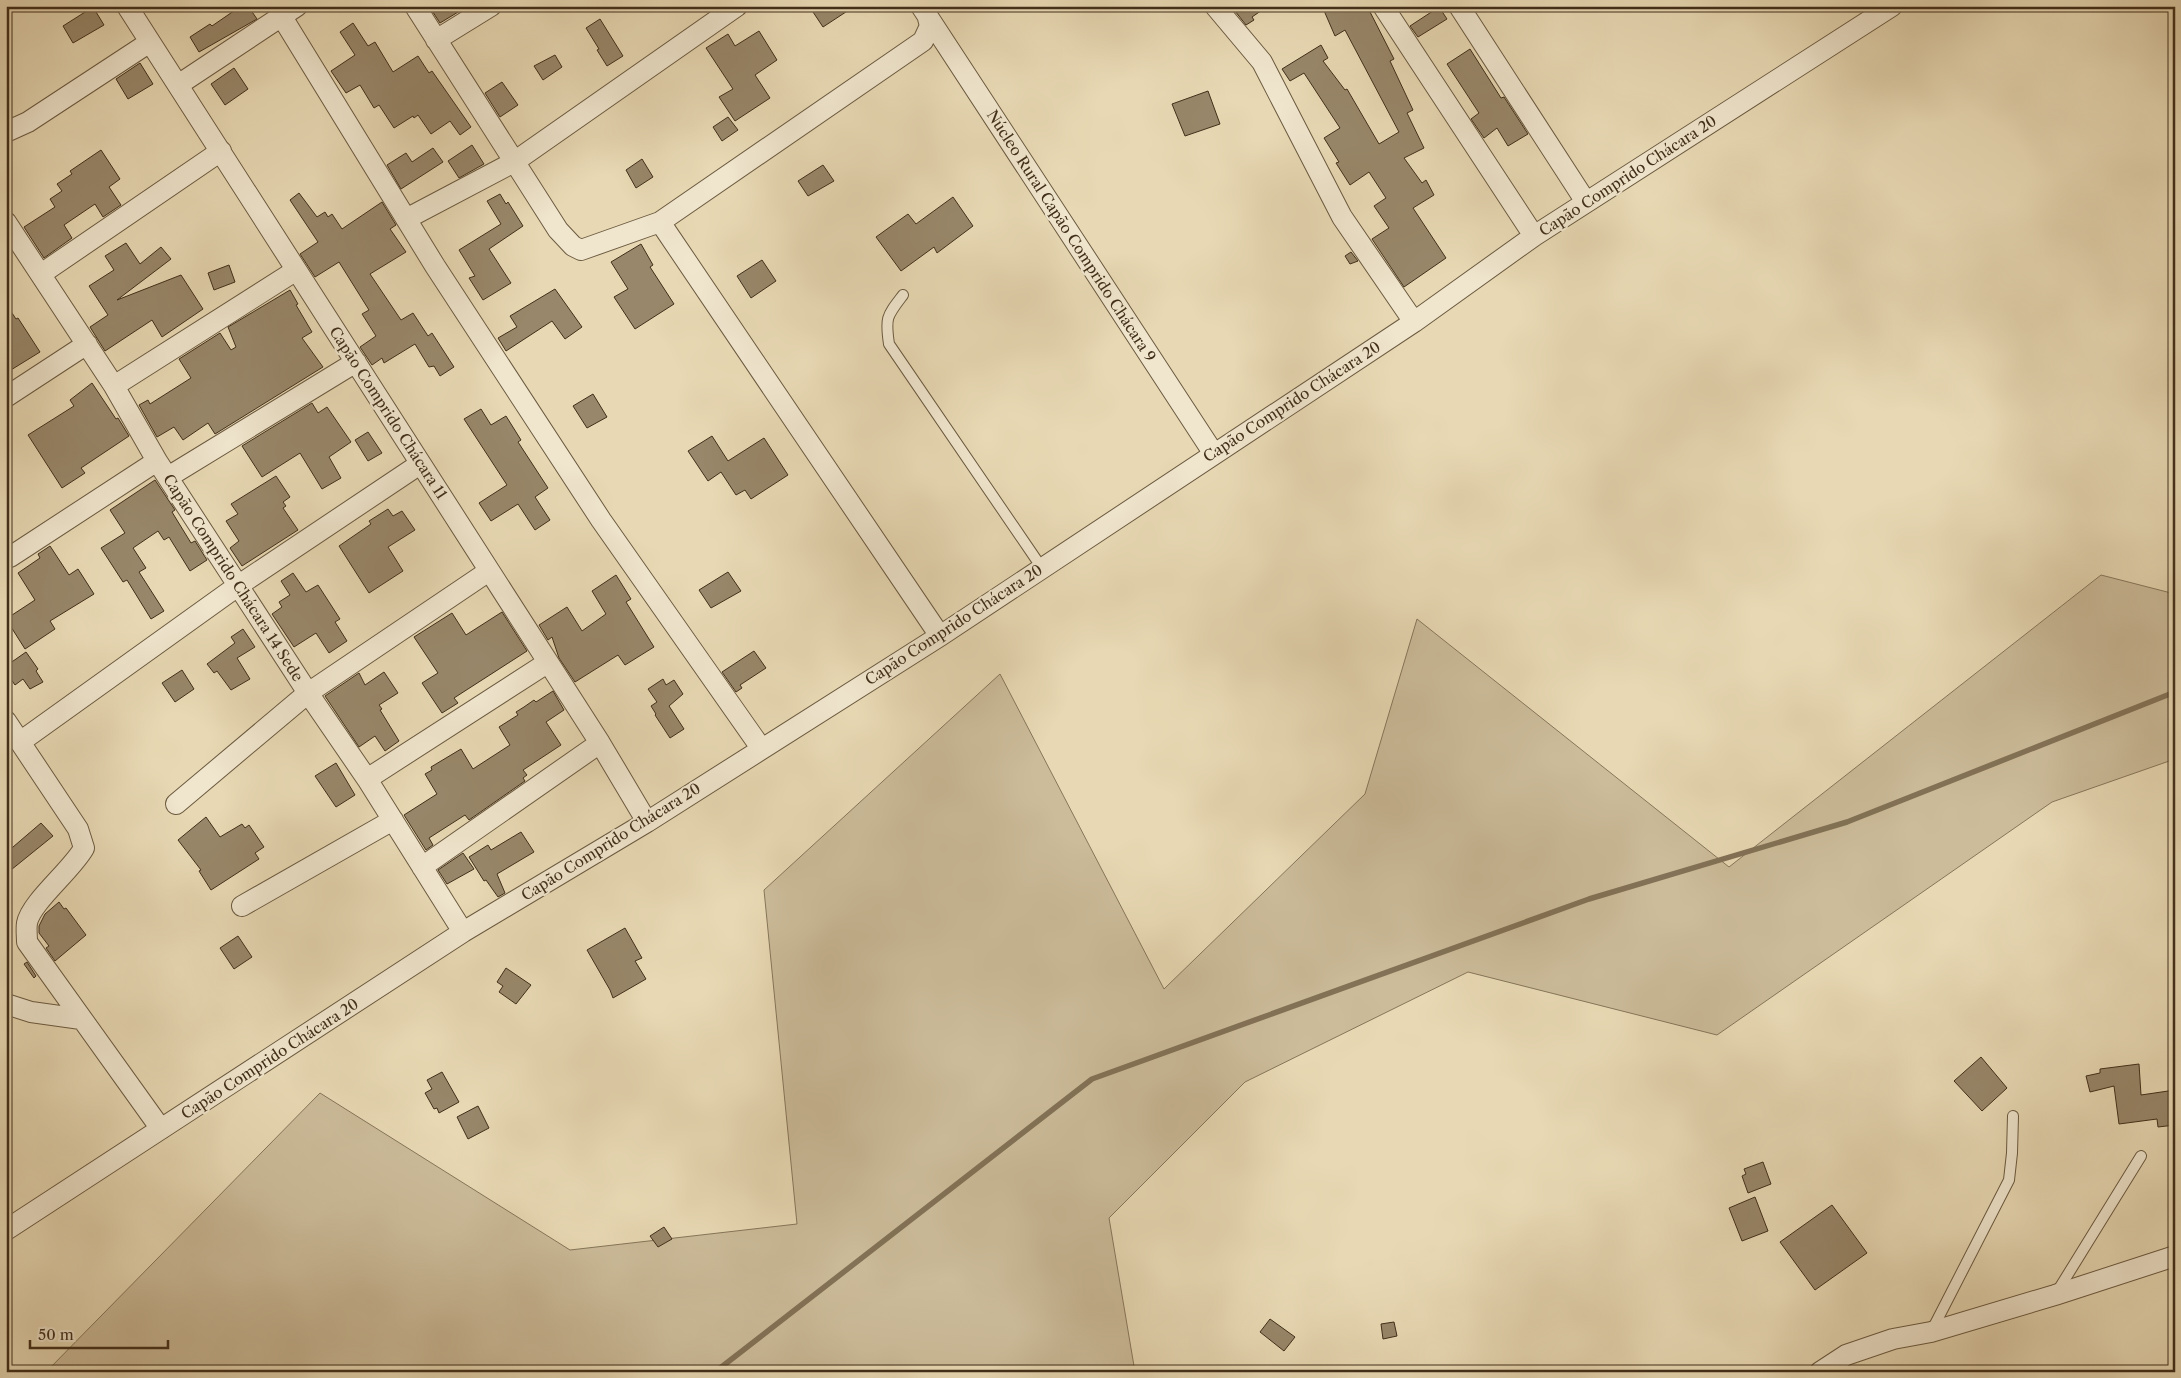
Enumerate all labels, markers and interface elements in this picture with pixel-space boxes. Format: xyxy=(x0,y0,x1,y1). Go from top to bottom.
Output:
street label: Núcleo Rural Capão Comprido Chácara 9 xyxy=(983,106,1160,365)
street label: Capão Comprido Chácara 20 xyxy=(1535,111,1720,240)
street label: Capão Comprido Chácara 11 xyxy=(325,323,452,503)
street label: Capão Comprido Chácara 20 xyxy=(1199,337,1384,466)
street label: Capão Comprido Chácara 14 Sede xyxy=(159,470,308,685)
street label: Capão Comprido Chácara 20 xyxy=(861,560,1046,689)
street label: Capão Comprido Chácara 20 xyxy=(518,778,704,905)
street label: Capão Comprido Chácara 20 xyxy=(177,994,362,1123)
scale bar xyxy=(30,1318,168,1350)
text: 50 m xyxy=(38,1325,74,1344)

